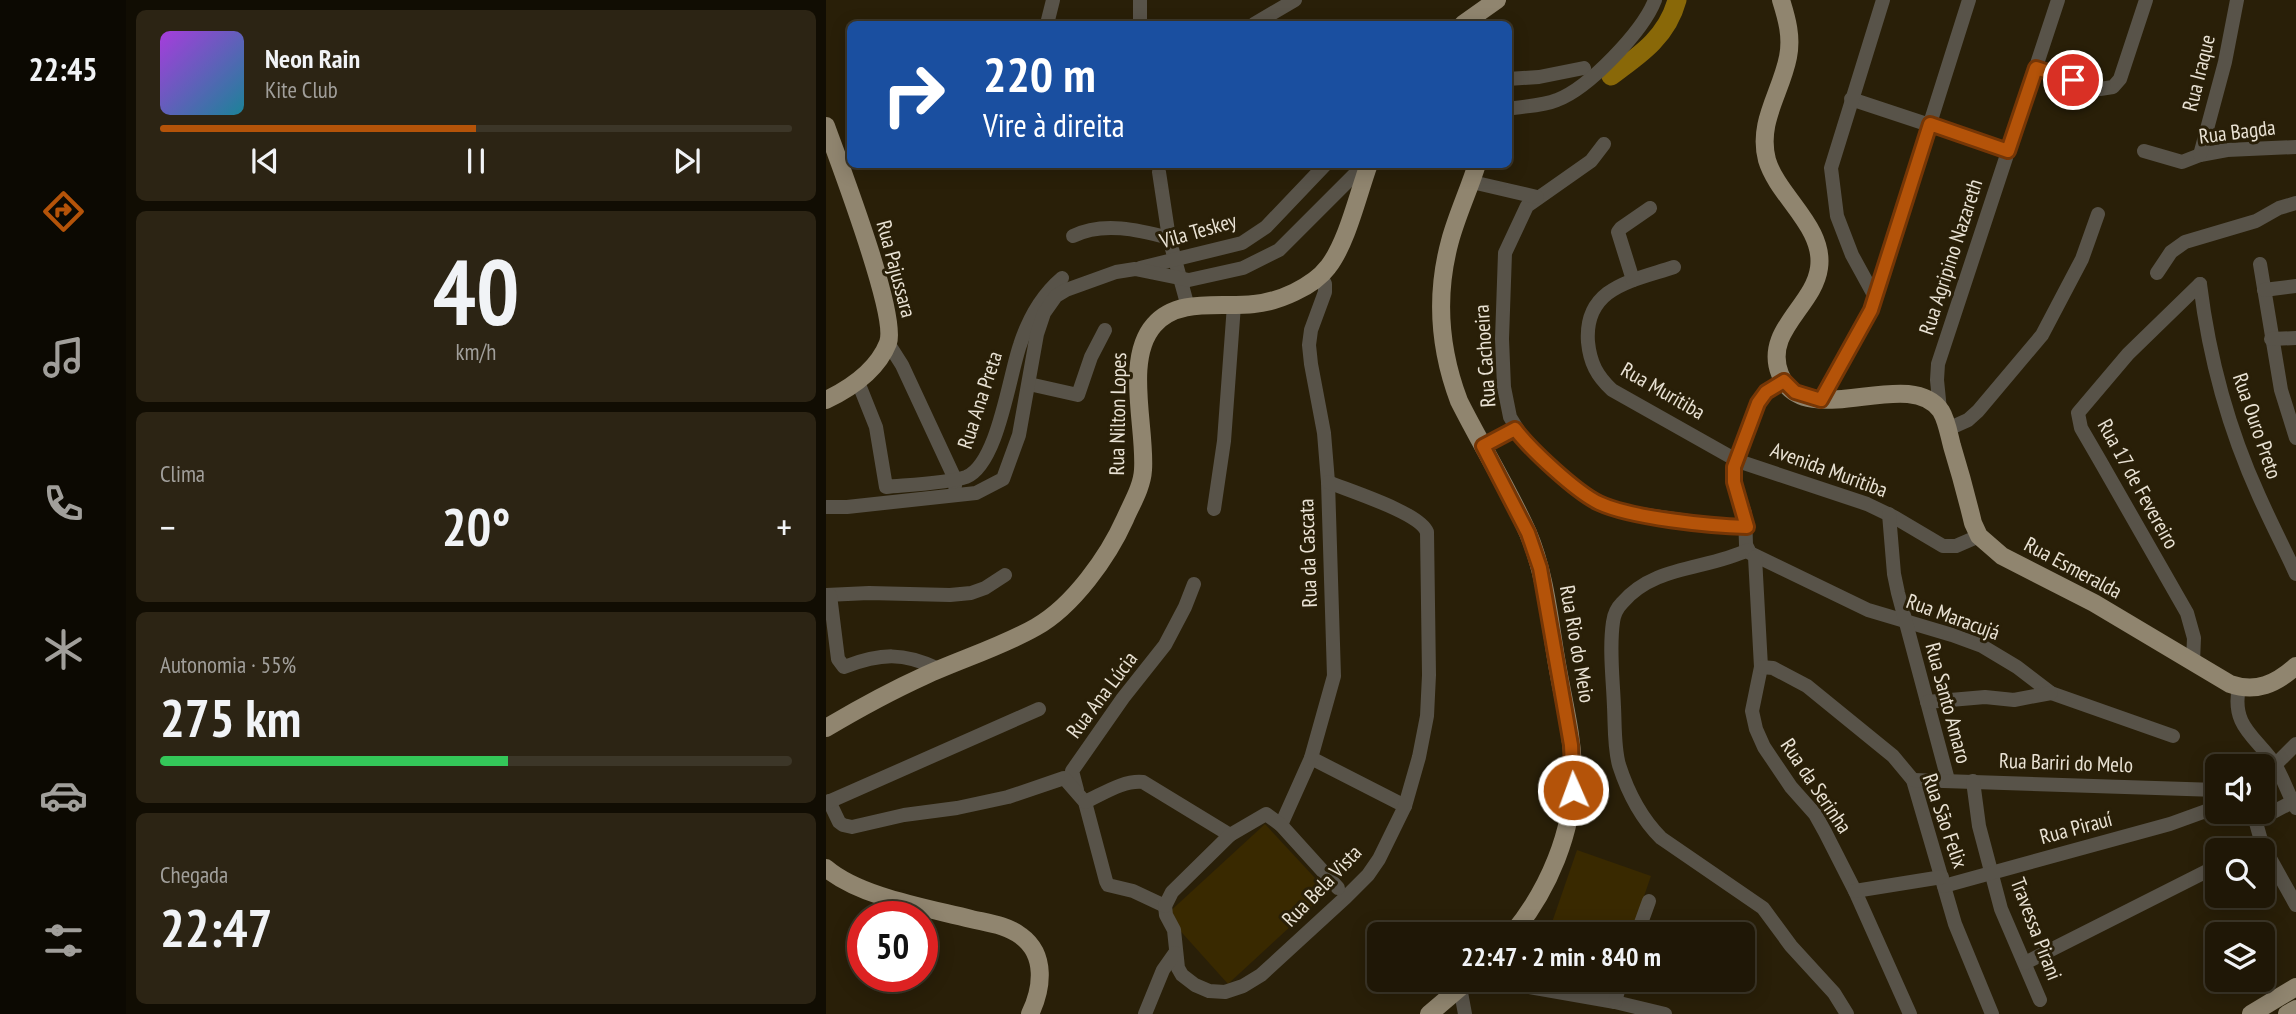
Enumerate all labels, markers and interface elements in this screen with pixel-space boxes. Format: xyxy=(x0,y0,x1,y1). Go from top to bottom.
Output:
street label: Rua Iraque xyxy=(2176,32,2221,114)
text: Neon Rain xyxy=(265,42,360,75)
text: 220 m xyxy=(983,42,1096,106)
text: 22:45 xyxy=(28,48,98,90)
icon: right xyxy=(868,49,959,140)
pin xyxy=(2043,50,2103,110)
icon: arrive xyxy=(2054,61,2092,99)
text: Kite Club xyxy=(265,75,338,104)
text: Vire à direita xyxy=(983,104,1124,146)
street label: Rua Bagda xyxy=(2197,113,2277,150)
icon: previous xyxy=(246,142,284,180)
icon: pause xyxy=(457,142,495,180)
icon: next xyxy=(668,142,706,180)
street label: Rua Agripino Nazareth xyxy=(1913,176,1988,338)
icon: directions xyxy=(39,187,88,236)
street label: Vila Teskey xyxy=(1155,207,1239,255)
street label: Rua Pajussara xyxy=(871,217,922,321)
text: 40 xyxy=(433,232,520,350)
street label: Rua Cachoeira xyxy=(1467,304,1502,408)
icon: music xyxy=(39,333,88,382)
text: km/h xyxy=(456,337,496,366)
street label: Rua Ana Preta xyxy=(951,348,1008,452)
street label: Rua Nilton Lopes xyxy=(1103,352,1132,476)
street label: Rua Muritiba xyxy=(1616,356,1710,425)
street label: Rua Ouro Preto xyxy=(2227,369,2288,482)
street label: Rua 17 de Fevereiro xyxy=(2092,414,2185,553)
street label: Avenida Muritiba xyxy=(1767,436,1891,503)
text: Clima xyxy=(160,459,205,488)
icon: phone xyxy=(39,479,88,528)
text: 20° xyxy=(442,493,510,560)
street label: Rua da Cascata xyxy=(1292,498,1323,608)
text: − xyxy=(160,502,176,551)
text: + xyxy=(776,502,792,551)
street label: Rua Esmeralda xyxy=(2020,531,2127,605)
street label: Rua Rio do Meio xyxy=(1554,583,1601,705)
street label: Rua Maracujá xyxy=(1903,587,2004,646)
icon: climate xyxy=(39,625,88,674)
street label: Rua Santo Amaro xyxy=(1919,639,1978,766)
street label: Rua Ana Lúcia xyxy=(1060,646,1143,743)
text: Autonomia · 55% xyxy=(160,650,296,679)
text: 275 km xyxy=(160,684,301,751)
street label: Rua da Serinha xyxy=(1775,733,1858,838)
street label: Rua Bariri do Melo xyxy=(1999,747,2133,778)
position arrow xyxy=(1536,753,1610,827)
map controls xyxy=(2205,754,2275,992)
button: sound xyxy=(2205,754,2275,824)
street label: Rua São Felix xyxy=(1917,770,1974,872)
icon: car xyxy=(39,771,88,820)
street label: Rua Pirauí xyxy=(2037,805,2115,850)
button: search xyxy=(2205,838,2275,908)
street label: Rua Bela Vista xyxy=(1276,839,1367,932)
text: Chegada xyxy=(160,860,228,889)
street label: Travessa Pirani xyxy=(2005,874,2068,984)
text: 22:47 xyxy=(160,894,272,961)
speed limit sign: 50 xyxy=(847,901,938,992)
icon: filters xyxy=(39,916,88,965)
button: layers xyxy=(2205,922,2275,992)
text: 22:47 · 2 min · 840 m xyxy=(1461,940,1661,973)

